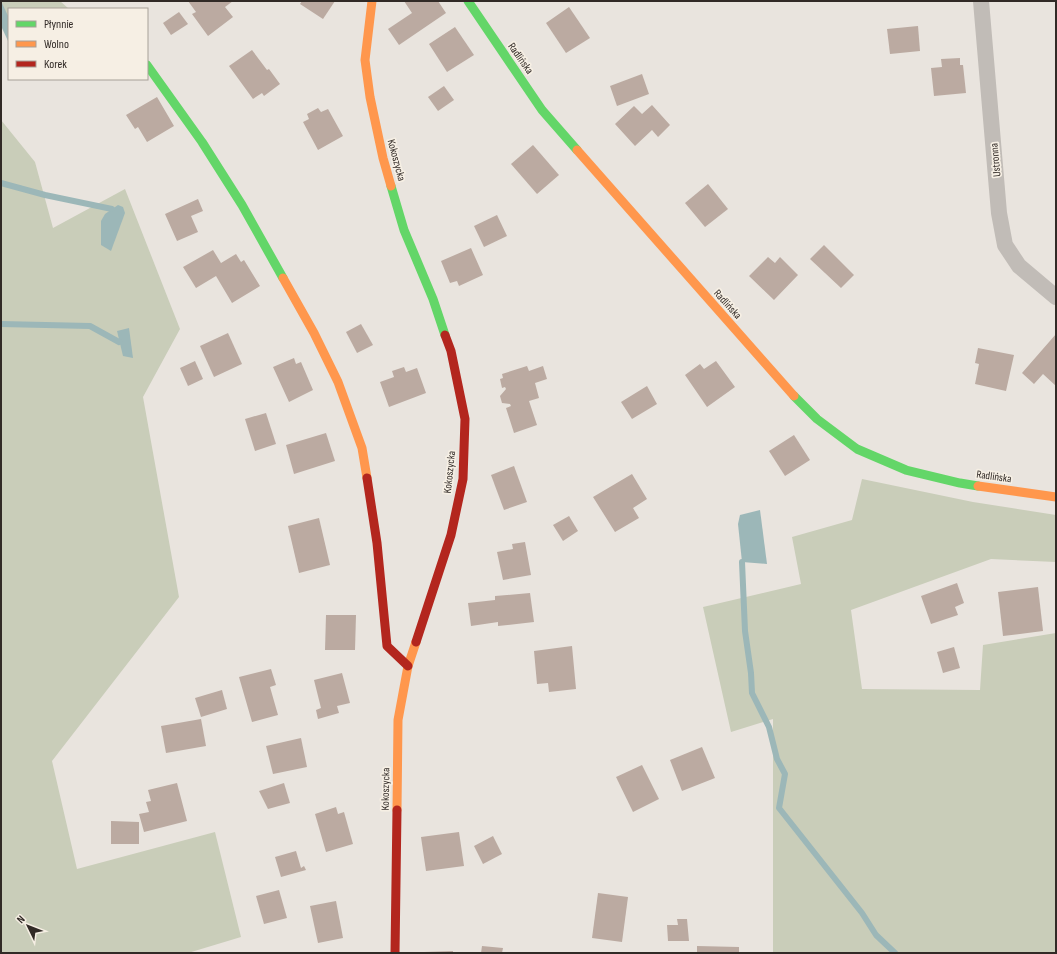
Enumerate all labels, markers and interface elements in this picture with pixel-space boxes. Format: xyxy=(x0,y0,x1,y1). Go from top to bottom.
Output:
legend xyxy=(8,8,148,80)
text: Płynnie xyxy=(44,17,74,32)
text: Wolno xyxy=(44,37,69,52)
street label: Radlińska xyxy=(505,40,536,76)
text: Korek xyxy=(44,57,67,72)
street label: Kokoszycka xyxy=(385,138,408,182)
street label: Ustronna xyxy=(988,142,1003,177)
street label: Radlińska xyxy=(711,287,744,322)
street label: Kokoszycka xyxy=(441,450,458,494)
street label: Radlińska xyxy=(976,468,1012,485)
street label: Kokoszycka xyxy=(379,768,392,810)
north arrow xyxy=(8,906,48,946)
text: N xyxy=(14,913,28,926)

